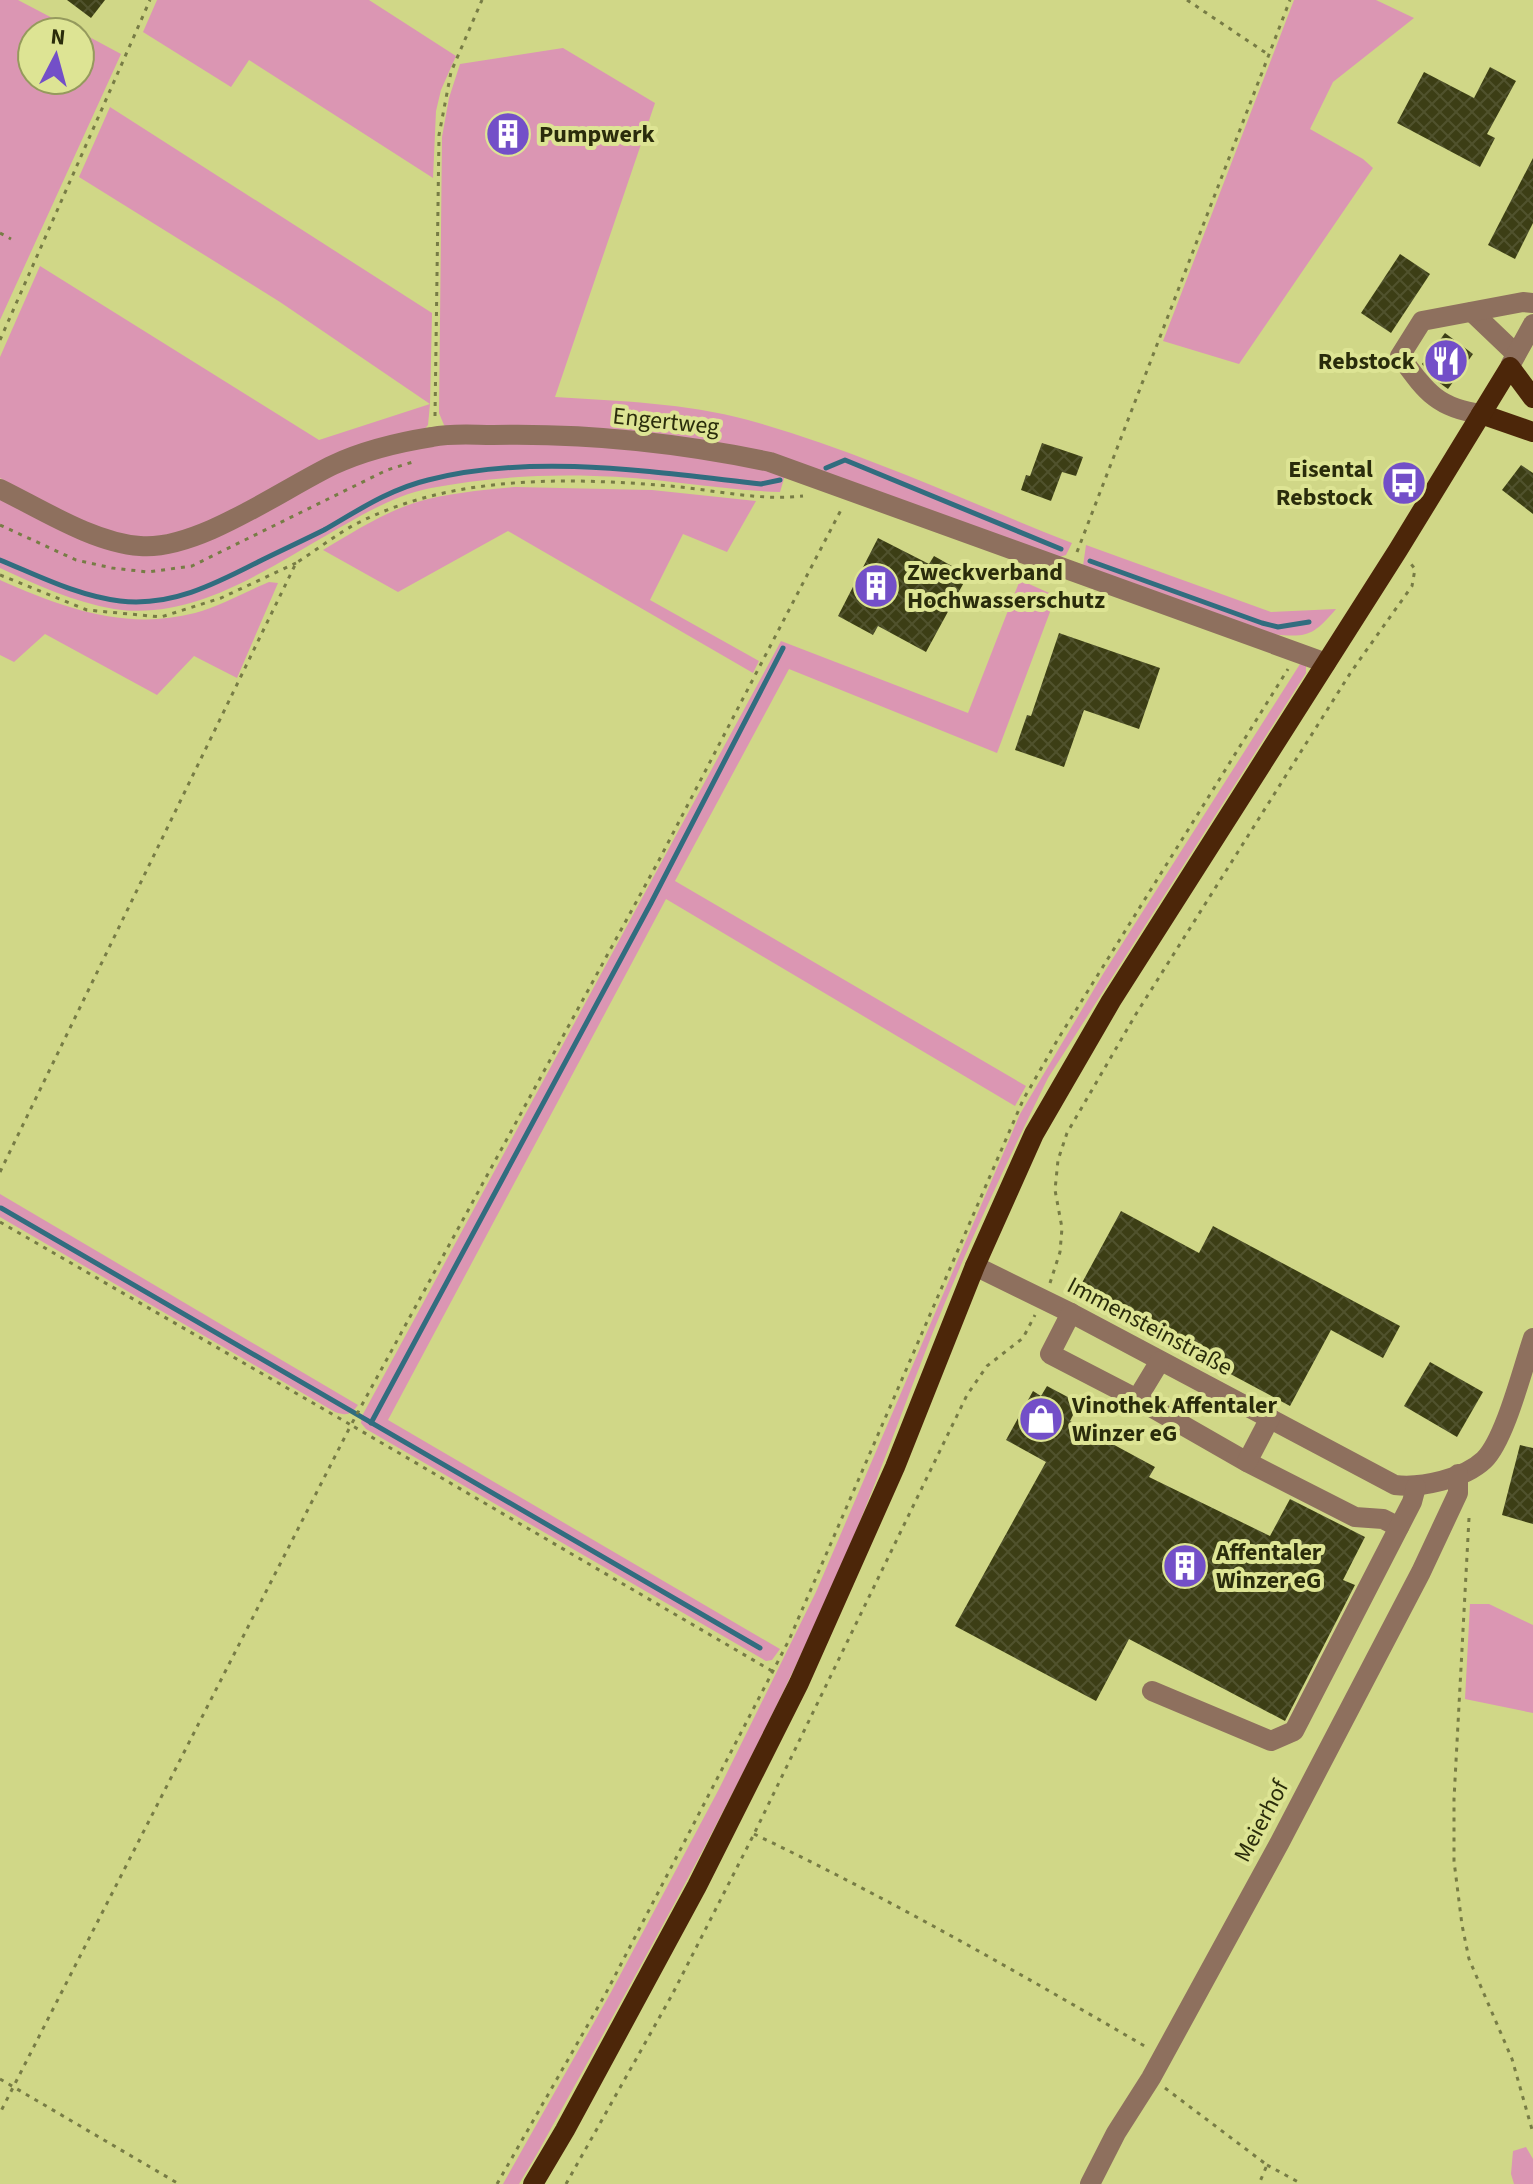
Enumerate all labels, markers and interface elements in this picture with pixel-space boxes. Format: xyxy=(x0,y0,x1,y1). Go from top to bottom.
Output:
north arrow xyxy=(16,16,96,96)
text: N xyxy=(49,20,67,54)
building icon: Pumpwerk xyxy=(484,110,532,158)
place label: Pumpwerk xyxy=(539,117,655,152)
restaurant icon: Rebstock xyxy=(1422,337,1470,385)
place label: Rebstock xyxy=(1318,344,1416,379)
street label: Engertweg xyxy=(611,399,721,444)
place label: Eisental Rebstock xyxy=(1276,452,1374,515)
bus stop icon: Eisental Rebstock xyxy=(1380,459,1428,507)
place label: Zweckverband Hochwasserschutz xyxy=(907,555,1105,618)
building icon: Zweckverband Hochwasserschutz xyxy=(852,562,900,610)
street label: Immensteinstraße xyxy=(1061,1268,1239,1385)
place label: Vinothek Affentaler Winzer eG xyxy=(1071,1388,1278,1451)
shop icon: Vinothek Affentaler Winzer eG xyxy=(1017,1395,1065,1443)
place label: Affentaler Winzer eG xyxy=(1215,1535,1322,1598)
building icon: Affentaler Winzer eG xyxy=(1161,1542,1209,1590)
street label: Meierhof xyxy=(1225,1773,1298,1869)

